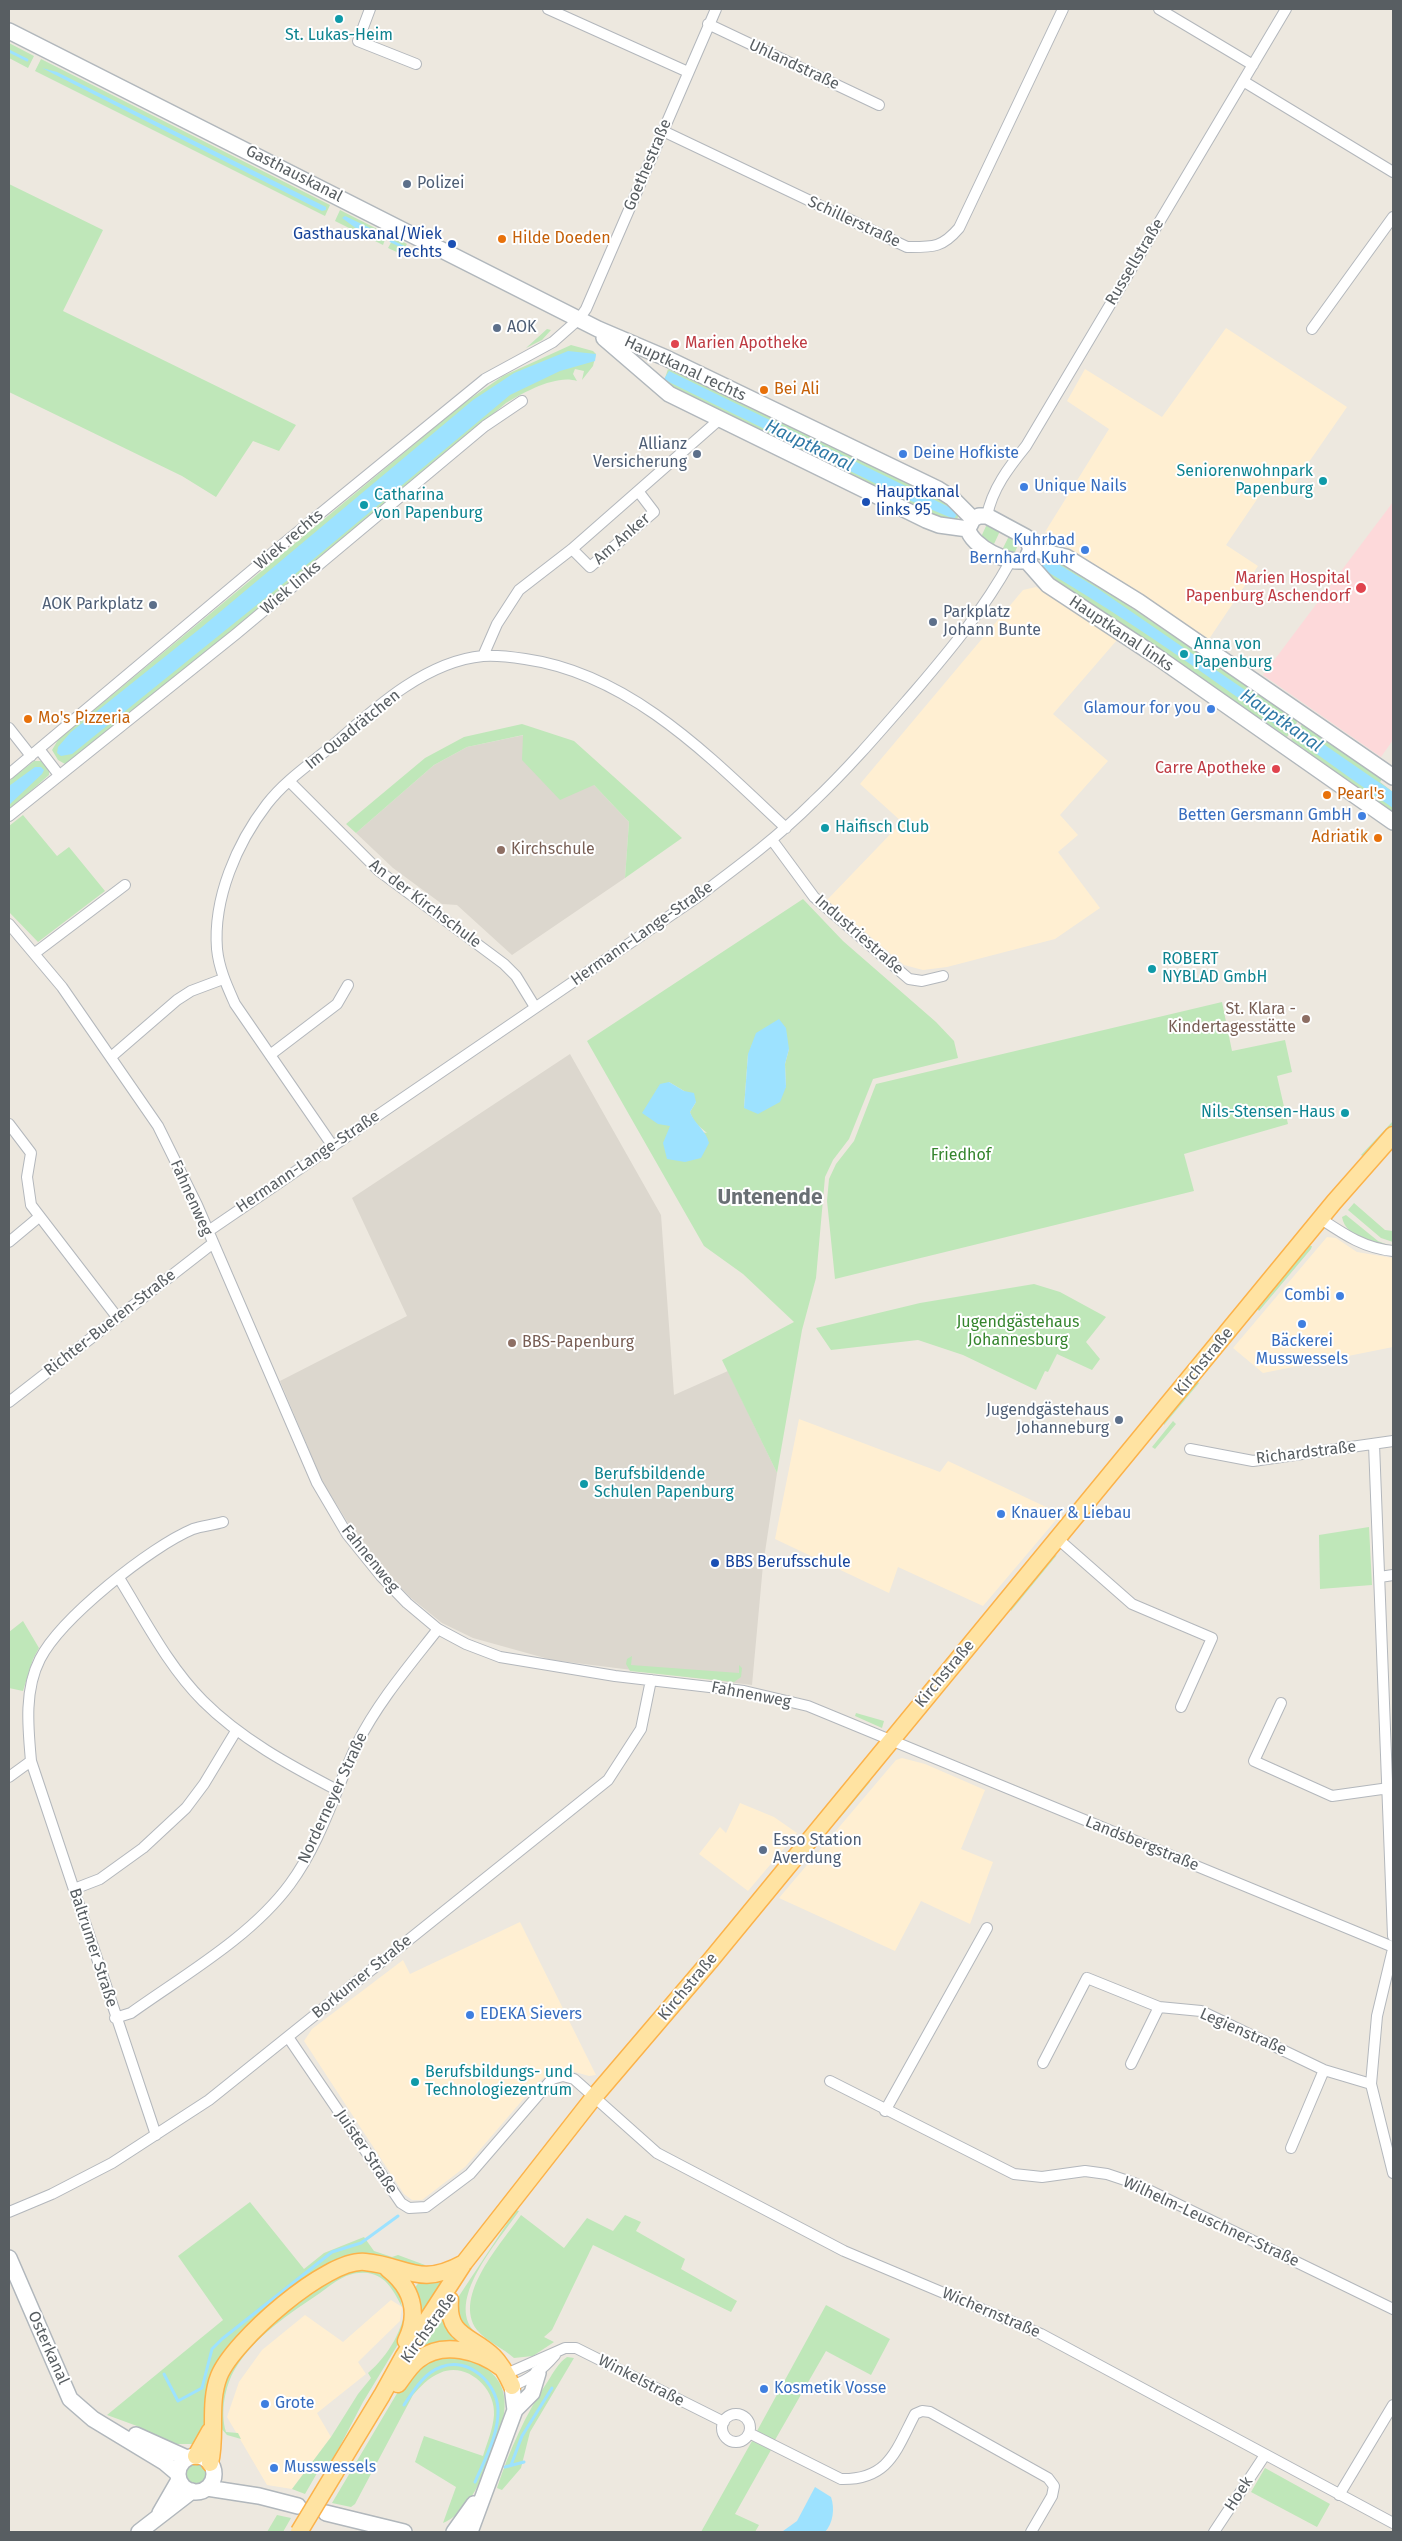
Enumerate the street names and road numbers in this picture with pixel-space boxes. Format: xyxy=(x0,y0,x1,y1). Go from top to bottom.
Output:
street label: Uhlandstraße xyxy=(746,36,842,94)
street label: Goethestraße xyxy=(620,116,676,214)
street label: Gasthauskanal xyxy=(242,141,346,207)
street label: Schillerstraße xyxy=(805,192,903,252)
street label: Russellstraße xyxy=(1102,215,1168,309)
street label: Hauptkanal rechts xyxy=(621,332,749,406)
street label: Wiek rechts xyxy=(251,506,327,574)
street label: Am Anker xyxy=(590,509,654,569)
street label: Wiek links xyxy=(257,557,325,619)
street label: Hauptkanal links xyxy=(1065,592,1177,676)
street label: Im Quadrätchen xyxy=(302,686,404,774)
street label: An der Kirchschule xyxy=(365,856,485,952)
street label: Hermann-Lange-Straße xyxy=(567,878,717,990)
street label: Industriestraße xyxy=(811,891,907,979)
street label: Hermann-Lange-Straße xyxy=(233,1107,383,1217)
street label: Fahnenweg xyxy=(166,1157,216,1239)
street label: Richter-Bueren-Straße xyxy=(40,1266,180,1380)
street label: Kirchstraße xyxy=(1171,1324,1237,1400)
street label: Richardstraße xyxy=(1255,1437,1357,1469)
street label: Fahnenweg xyxy=(337,1521,403,1597)
street label: Kirchstraße xyxy=(911,1636,979,1712)
street label: Fahnenweg xyxy=(709,1678,793,1712)
street label: Norderneyer Straße xyxy=(294,1729,372,1867)
street label: Landsbergstraße xyxy=(1082,1812,1202,1876)
street label: Baltrumer Straße xyxy=(65,1886,121,2010)
street label: Borkumer Straße xyxy=(308,1931,416,2023)
street label: Kirchstraße xyxy=(654,1949,722,2025)
street label: Legienstraße xyxy=(1197,2004,1289,2060)
street label: Juister Straße xyxy=(331,2106,401,2198)
street label: Wilhelm-Leuschner-Straße xyxy=(1120,2173,1302,2271)
street label: Wichernstraße xyxy=(939,2284,1043,2342)
street label: Kirchstraße xyxy=(397,2289,461,2367)
street label: Osterkanal xyxy=(23,2308,73,2388)
street label: Winkelstraße xyxy=(595,2351,687,2411)
street label: Hoek xyxy=(1221,2473,1257,2515)

